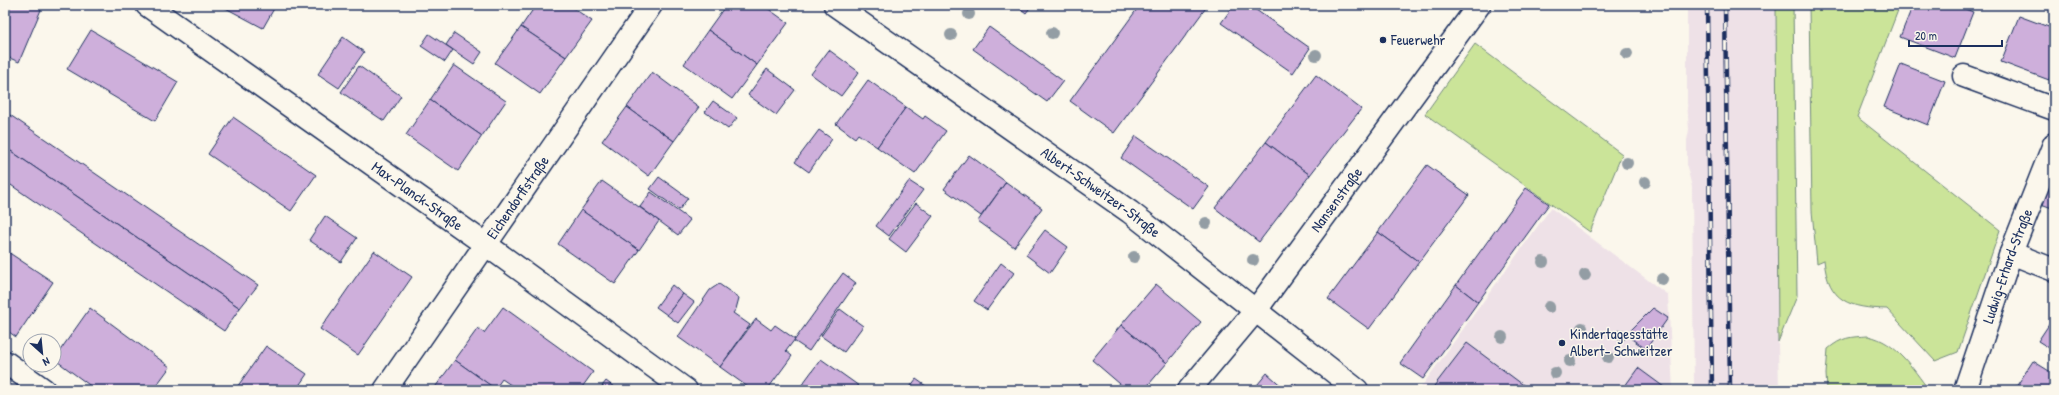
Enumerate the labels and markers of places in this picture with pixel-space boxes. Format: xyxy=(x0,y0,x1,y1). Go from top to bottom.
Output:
place label: Feuerwehr xyxy=(1390,29,1446,50)
marker: Feuerwehr xyxy=(1378,35,1388,45)
place label: Kindertagesstätte Albert- Schweitzer xyxy=(1570,323,1673,361)
marker: Kindertagesstätte Albert- Schweitzer xyxy=(1557,338,1567,348)

